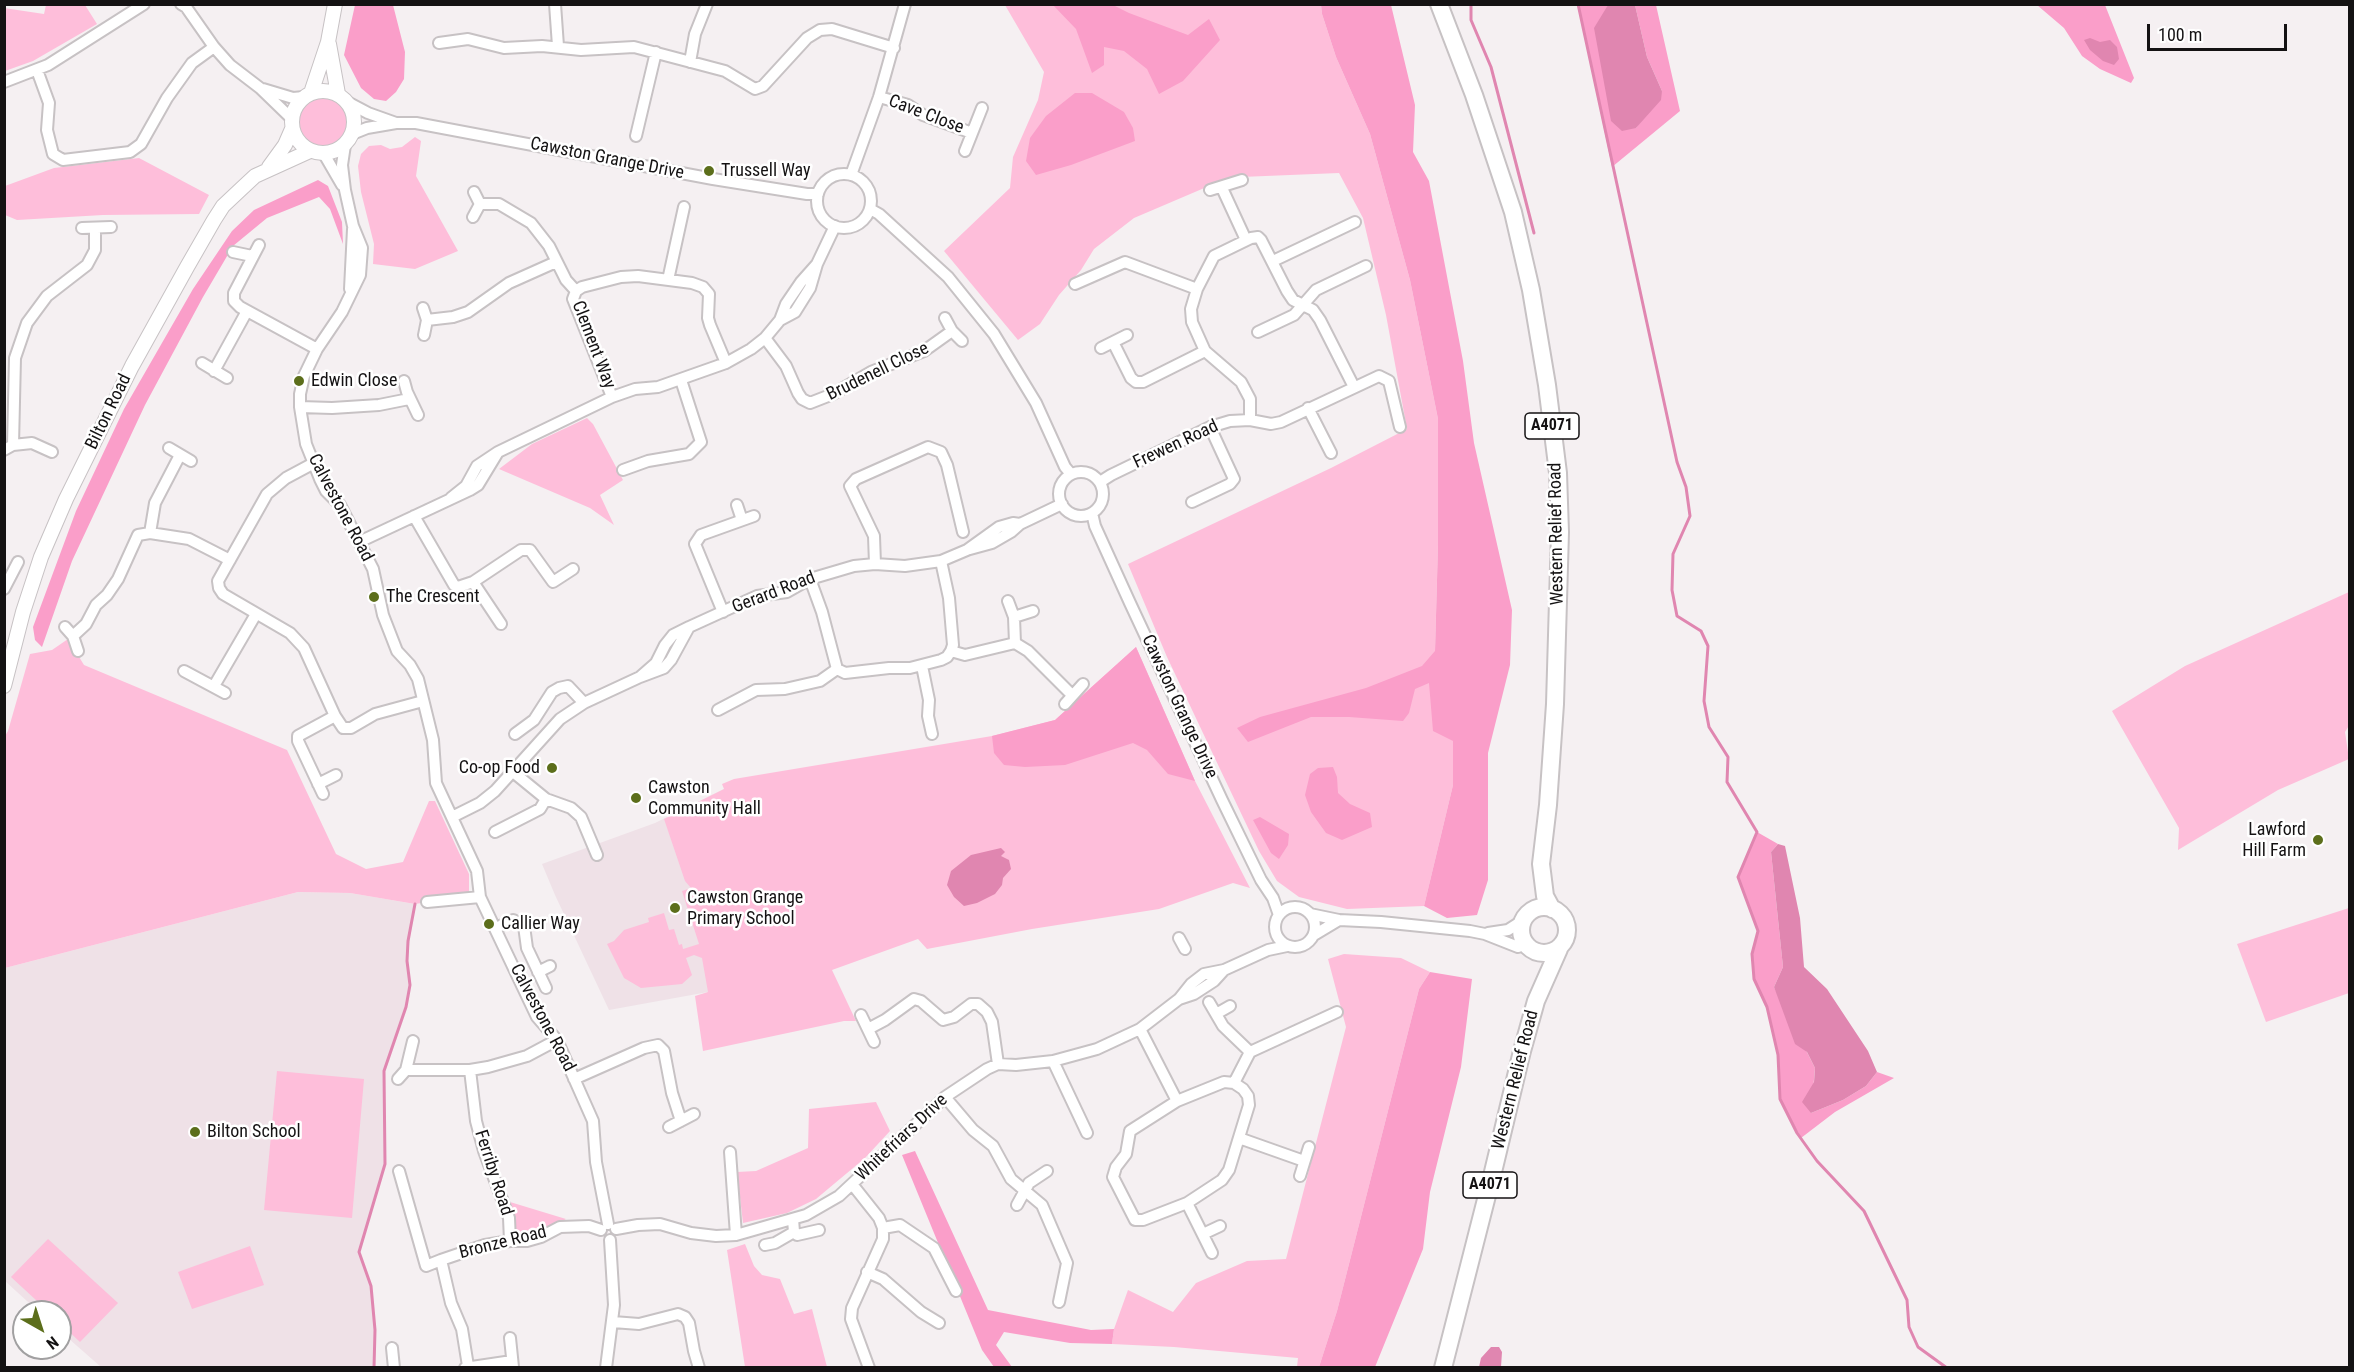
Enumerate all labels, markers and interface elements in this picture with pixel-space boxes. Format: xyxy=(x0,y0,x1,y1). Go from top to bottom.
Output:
scale bar xyxy=(2150,12,2290,50)
text: 100 m xyxy=(2158,24,2202,45)
street label: Cave Close xyxy=(885,91,967,139)
street label: Cawston Grange Drive xyxy=(528,133,686,185)
place label: Trussell Way xyxy=(721,160,811,182)
marker: Trussell Way xyxy=(702,164,716,178)
street label: Clement Way xyxy=(566,298,620,392)
street label: Brudenell Close xyxy=(823,338,933,406)
place label: Edwin Close xyxy=(311,370,397,392)
street label: Bilton Road xyxy=(81,371,137,453)
marker: Edwin Close xyxy=(292,374,306,388)
road number: A4071 xyxy=(1525,413,1579,439)
street label: Frewen Road xyxy=(1130,416,1222,474)
street label: Calvestone Road xyxy=(303,450,377,566)
street label: Western Relief Road xyxy=(1545,462,1569,606)
street label: Gerard Road xyxy=(729,567,819,619)
place label: The Crescent xyxy=(386,586,480,608)
marker: The Crescent xyxy=(367,590,381,604)
street label: Cawston Grange Drive xyxy=(1136,632,1222,782)
place label: Co-op Food xyxy=(459,757,540,779)
marker: Co-op Food xyxy=(545,761,559,775)
place label: Cawston Community Hall xyxy=(648,777,761,820)
marker: Cawston Community Hall xyxy=(629,791,643,805)
place label: Lawford Hill Farm xyxy=(2242,819,2306,862)
marker: Lawford Hill Farm xyxy=(2311,833,2325,847)
place label: Cawston Grange Primary School xyxy=(687,887,803,930)
marker: Cawston Grange Primary School xyxy=(668,901,682,915)
place label: Callier Way xyxy=(501,913,580,935)
marker: Callier Way xyxy=(482,917,496,931)
street label: Calvestone Road xyxy=(505,960,579,1076)
street label: Western Relief Road xyxy=(1488,1008,1544,1152)
street label: Whitefriars Drive xyxy=(851,1090,953,1186)
place label: Bilton School xyxy=(207,1121,301,1143)
marker: Bilton School xyxy=(188,1125,202,1139)
street label: Ferriby Road xyxy=(469,1128,517,1218)
road number: A4071 xyxy=(1463,1172,1517,1198)
street label: Bronze Road xyxy=(457,1222,549,1264)
north arrow xyxy=(12,1300,72,1360)
text: N xyxy=(43,1332,62,1353)

